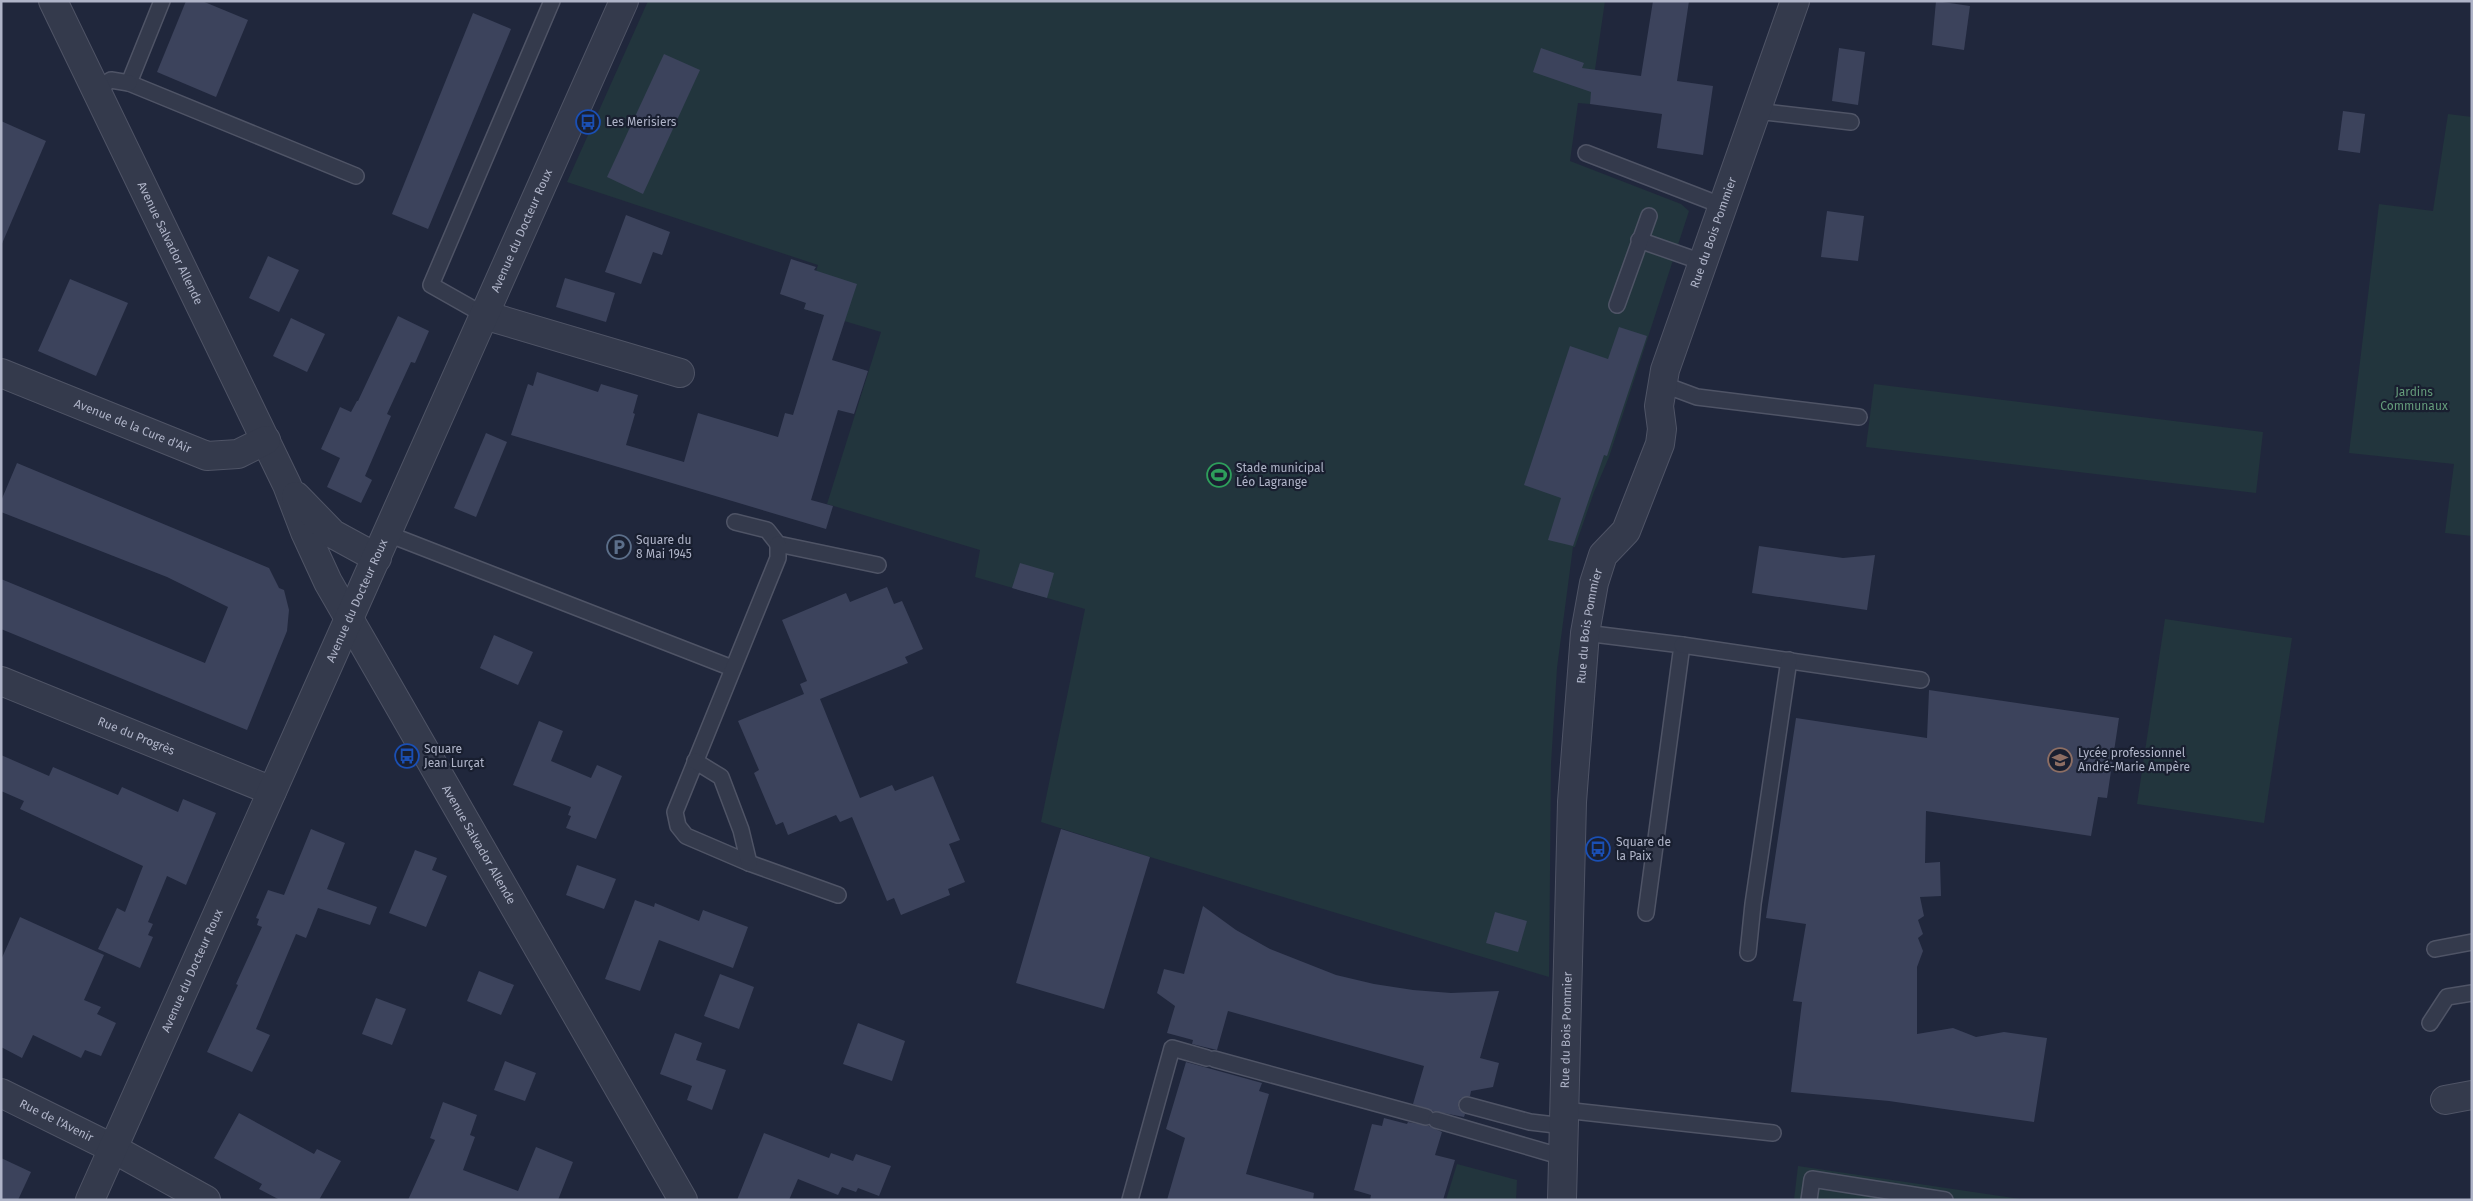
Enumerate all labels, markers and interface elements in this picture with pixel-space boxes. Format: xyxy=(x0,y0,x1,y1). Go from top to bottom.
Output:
bus stop icon: Les Merisiers xyxy=(575,109,601,135)
place label: Les Merisiers xyxy=(606,115,677,129)
street label: Avenue du Docteur Roux xyxy=(488,167,555,295)
street label: Rue du Bois Pommier xyxy=(1687,175,1740,290)
street label: Avenue Salvador Allende xyxy=(134,179,206,307)
park label: Jardins Communaux xyxy=(2380,385,2448,413)
street label: Avenue de la Cure d'Air xyxy=(72,396,194,456)
place label: Stade municipal Léo Lagrange xyxy=(1236,461,1324,489)
sports icon: Stade municipal Léo Lagrange xyxy=(1206,462,1232,488)
place label: Square du 8 Mai 1945 xyxy=(636,533,692,561)
parking icon: Square du 8 Mai 1945 xyxy=(606,534,632,560)
street label: Avenue du Docteur Roux xyxy=(323,537,390,665)
street label: Rue du Bois Pommier xyxy=(1574,566,1605,684)
street label: Rue du Progrès xyxy=(96,714,177,758)
place label: Square Jean Lurçat xyxy=(424,742,485,770)
bus stop icon: Square Jean Lurçat xyxy=(394,743,420,769)
place label: Lycée professionnel André-Marie Ampère xyxy=(2078,746,2190,774)
school or university icon: Lycée professionnel André-Marie Ampère xyxy=(2047,747,2073,773)
street label: Avenue Salvador Allende xyxy=(439,783,519,907)
place label: Square de la Paix xyxy=(1616,835,1671,863)
bus stop icon: Square de la Paix xyxy=(1585,836,1611,862)
street label: Avenue du Docteur Roux xyxy=(159,907,226,1034)
street label: Rue du Bois Pommier xyxy=(1558,971,1575,1089)
street label: Rue de l'Avenir xyxy=(17,1096,96,1145)

